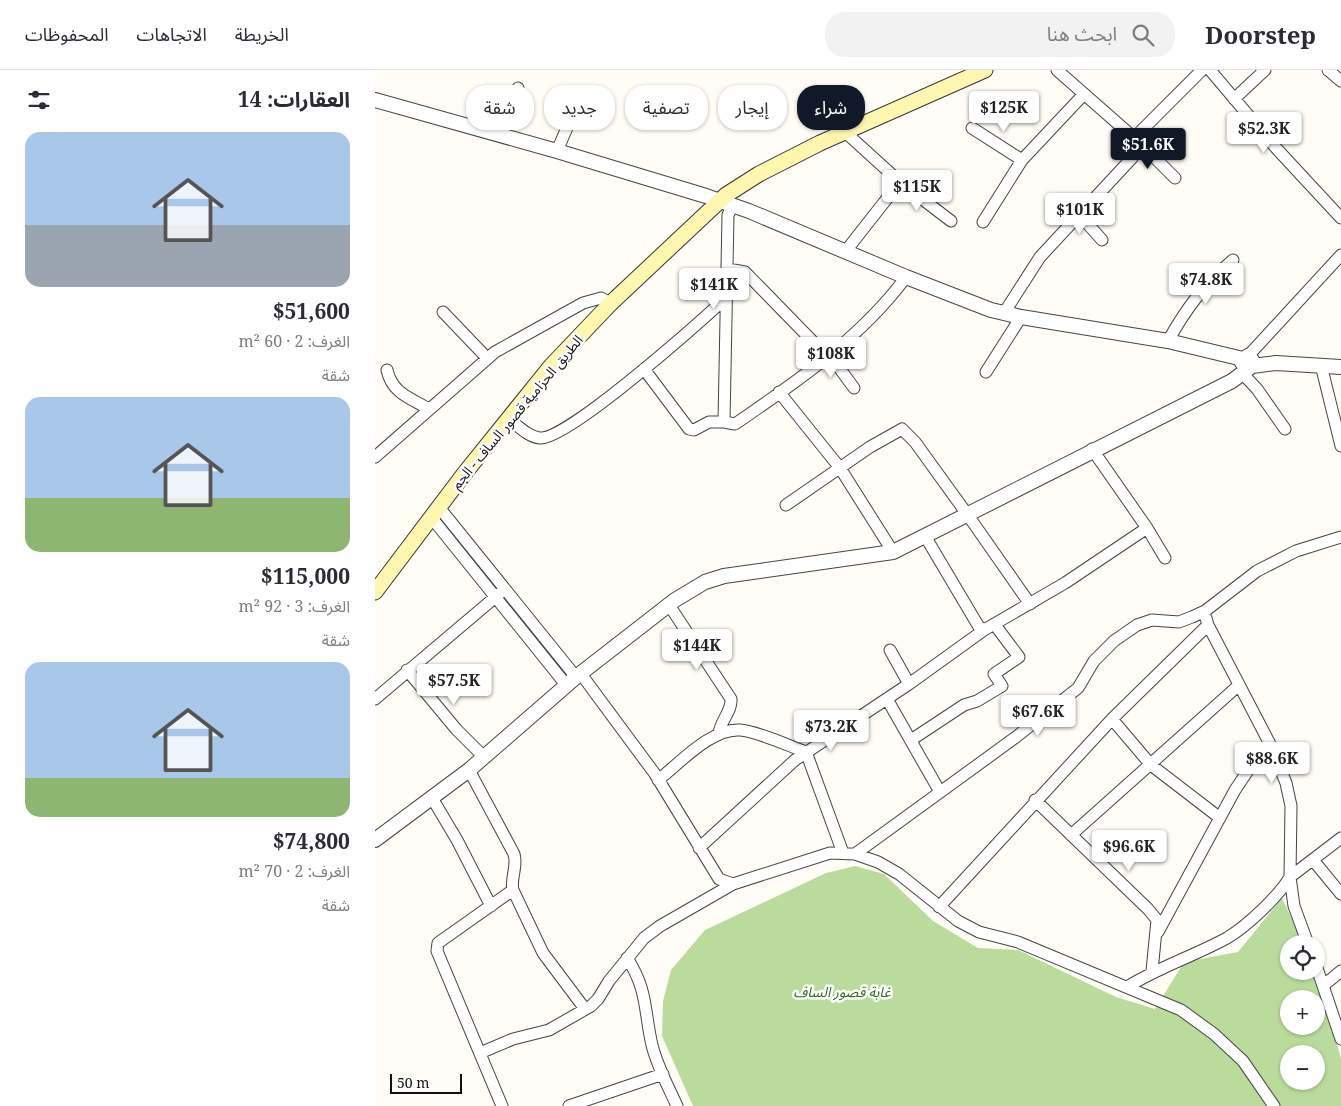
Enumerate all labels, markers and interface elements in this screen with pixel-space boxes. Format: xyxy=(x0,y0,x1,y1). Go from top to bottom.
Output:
search box xyxy=(825,12,1175,57)
text: Doorstep xyxy=(1205,18,1316,51)
text: ابحث هنا xyxy=(1047,21,1117,47)
icon: search xyxy=(1129,21,1157,49)
text: المحفوظات xyxy=(25,22,109,46)
text: الاتجاهات xyxy=(137,22,207,46)
text: الخريطة xyxy=(235,22,289,46)
text: العقارات: 14 xyxy=(238,85,350,113)
chip: شقة xyxy=(466,85,534,130)
chip: جديد xyxy=(544,85,615,130)
chip: تصفية xyxy=(625,85,708,130)
chip: إيجار xyxy=(718,85,787,130)
chip: شراء xyxy=(797,85,865,130)
icon: filters xyxy=(25,86,53,114)
pin: $125K xyxy=(969,90,1039,133)
text: $125K xyxy=(980,96,1028,118)
pin: $52.3K xyxy=(1223,112,1305,154)
text: $52.3K xyxy=(1238,117,1290,139)
pin: $51.6K xyxy=(1107,128,1189,170)
text: $51.6K xyxy=(1122,133,1174,155)
icon: home xyxy=(143,165,233,255)
pin: $115K xyxy=(882,170,952,212)
text: $115K xyxy=(893,175,941,197)
pin: $101K xyxy=(1045,192,1115,235)
text: $101K xyxy=(1056,198,1104,220)
pin: $74.8K xyxy=(1165,262,1247,305)
pin: $141K xyxy=(679,268,749,310)
text: $74.8K xyxy=(1180,268,1232,290)
text: $141K xyxy=(690,273,738,295)
text: $51,600 xyxy=(273,297,350,325)
text: الغرف: 2 · 60 m² xyxy=(239,330,350,352)
street label: الطريق الحزامية قصور الساف - الجم xyxy=(446,331,588,494)
pin: $108K xyxy=(796,336,866,379)
text: $108K xyxy=(807,342,855,364)
text: شقة xyxy=(322,364,350,386)
icon: home xyxy=(143,430,233,520)
text: $115,000 xyxy=(261,562,350,590)
text: الغرف: 3 · 92 m² xyxy=(239,595,350,617)
pin: $144K xyxy=(662,628,732,671)
text: شقة xyxy=(322,629,350,651)
text: $144K xyxy=(673,634,721,656)
pin: $57.5K xyxy=(413,664,495,706)
text: $57.5K xyxy=(428,669,480,691)
pin: $67.6K xyxy=(997,694,1079,737)
icon: home xyxy=(143,695,233,785)
text: $67.6K xyxy=(1012,700,1064,722)
pin: $73.2K xyxy=(790,710,872,752)
text: $73.2K xyxy=(805,715,857,737)
pin: $88.6K xyxy=(1231,742,1313,784)
text: $88.6K xyxy=(1246,747,1298,769)
text: $74,800 xyxy=(273,827,350,855)
pin: $96.6K xyxy=(1088,830,1170,872)
text: $96.6K xyxy=(1103,835,1155,857)
text: الغرف: 2 · 70 m² xyxy=(239,860,350,882)
text: شقة xyxy=(322,894,350,916)
map controls xyxy=(1280,935,1325,1090)
button: locate xyxy=(1280,935,1325,980)
park label: غابة قصور الساف xyxy=(794,982,890,1001)
button: + xyxy=(1280,990,1325,1035)
button: − xyxy=(1280,1045,1325,1090)
scale bar xyxy=(390,1071,463,1094)
text: 50 m xyxy=(397,1073,430,1092)

